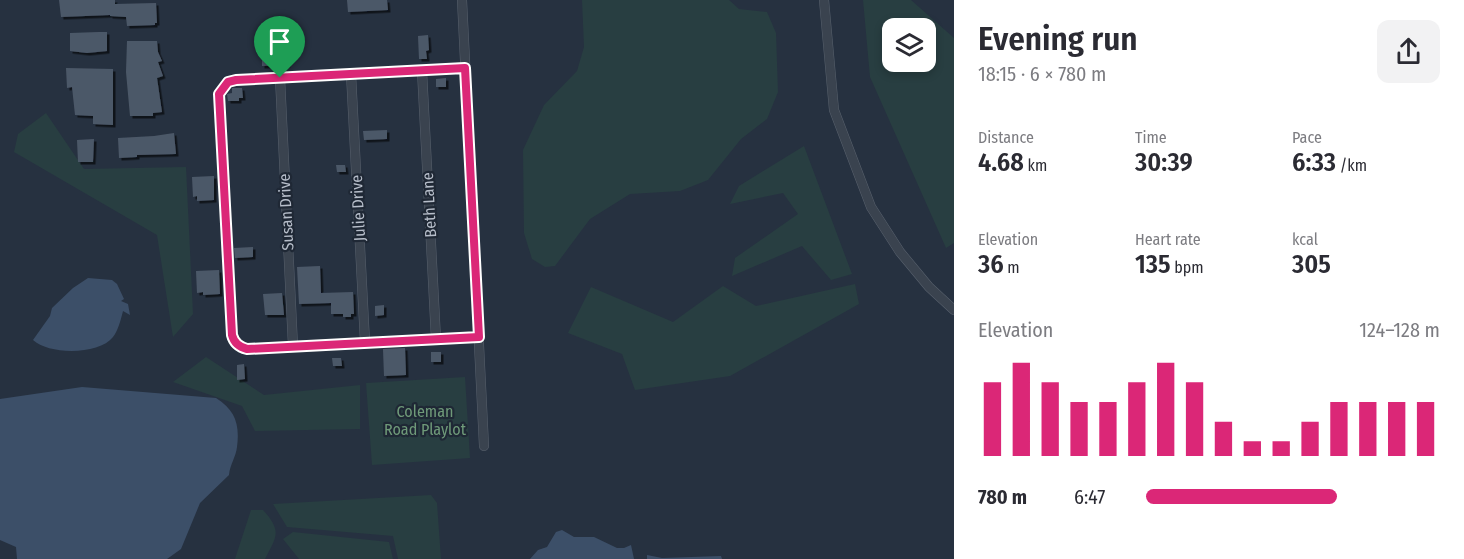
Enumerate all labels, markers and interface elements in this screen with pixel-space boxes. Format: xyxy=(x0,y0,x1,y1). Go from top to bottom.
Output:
pin xyxy=(254,16,305,78)
map controls xyxy=(882,18,936,72)
button: layers xyxy=(882,18,936,72)
text: Evening run xyxy=(978,19,1138,59)
button: share xyxy=(1377,20,1440,83)
icon: arrive xyxy=(263,25,296,58)
text: 18:15 · 6 × 780 m xyxy=(978,62,1106,86)
text: Distance xyxy=(978,128,1034,147)
text: Time xyxy=(1135,128,1167,147)
text: Pace xyxy=(1292,128,1322,147)
text: 4.68 xyxy=(978,147,1024,178)
text: 30:39 xyxy=(1135,147,1193,178)
text: 6:33 xyxy=(1292,147,1336,178)
text: km xyxy=(1024,156,1047,175)
text: /km xyxy=(1336,156,1367,175)
street label: Beth Lane xyxy=(418,172,440,238)
street label: Susan Drive xyxy=(274,173,298,251)
street label: Julie Drive xyxy=(347,174,369,242)
text: Elevation xyxy=(978,230,1038,249)
text: Heart rate xyxy=(1135,230,1201,249)
text: kcal xyxy=(1292,230,1318,249)
text: 36 xyxy=(978,249,1004,280)
text: 135 xyxy=(1135,249,1171,280)
text: 305 xyxy=(1292,249,1331,280)
text: m xyxy=(1004,258,1020,277)
text: bpm xyxy=(1171,258,1204,277)
text: Elevation xyxy=(978,318,1053,342)
text: 124–128 m xyxy=(1359,318,1440,342)
park label: Coleman Road Playlot xyxy=(384,402,467,439)
text: 780 m xyxy=(978,485,1027,509)
text: 6:47 xyxy=(1074,485,1105,509)

